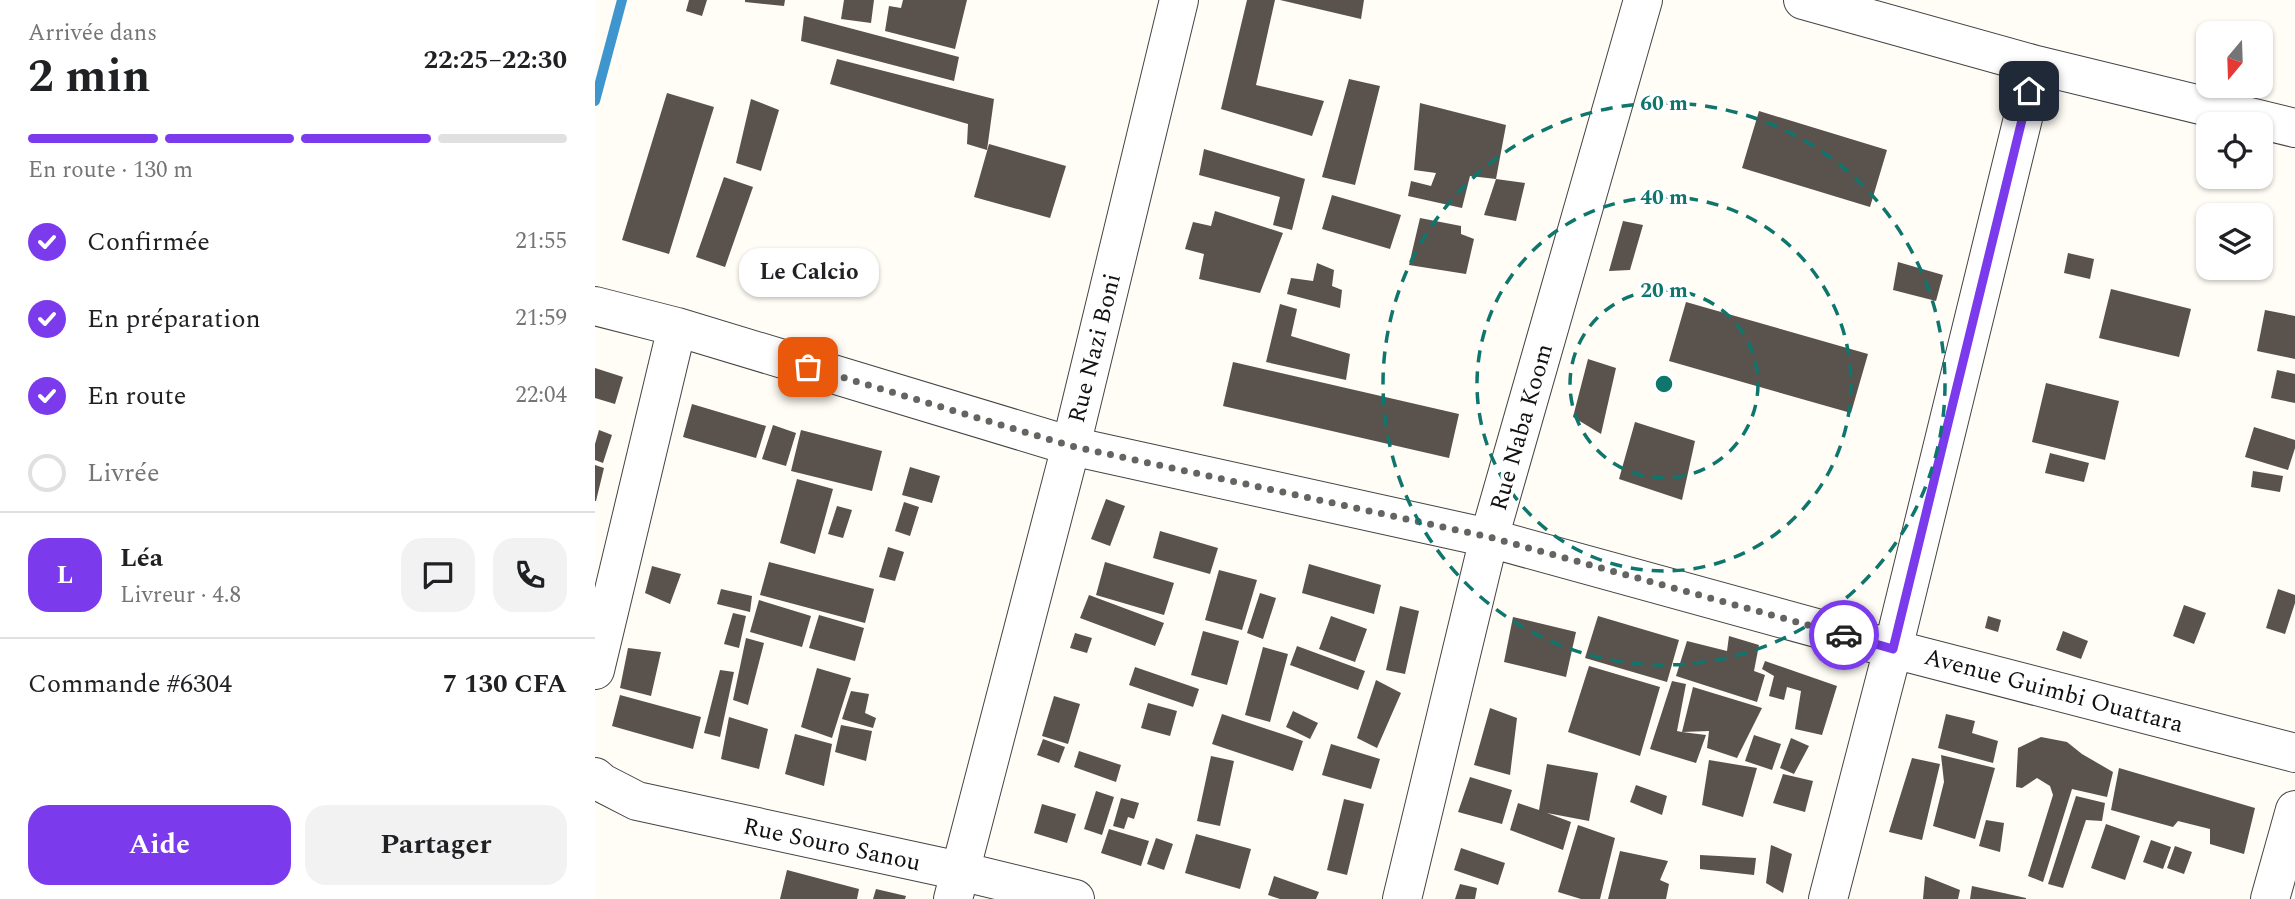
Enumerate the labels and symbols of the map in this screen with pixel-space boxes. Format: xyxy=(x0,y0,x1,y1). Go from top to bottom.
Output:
north arrow xyxy=(2196,21,2273,98)
pin xyxy=(1999,61,2059,121)
text: 60 m xyxy=(1640,88,1688,120)
text: 40 m xyxy=(1640,182,1688,214)
callout: Le Calcio xyxy=(738,248,878,297)
street label: Rue Nazi Boni xyxy=(1059,270,1131,427)
text: 20 m xyxy=(1640,275,1688,307)
pin xyxy=(778,337,838,397)
street label: Rue Naba Koom xyxy=(1481,340,1563,515)
centre of rings xyxy=(1652,372,1676,396)
courier xyxy=(1809,600,1879,670)
street label: Avenue Guimbi Ouattara xyxy=(1920,639,2187,743)
street label: Rue Souro Sanou xyxy=(740,809,924,881)

